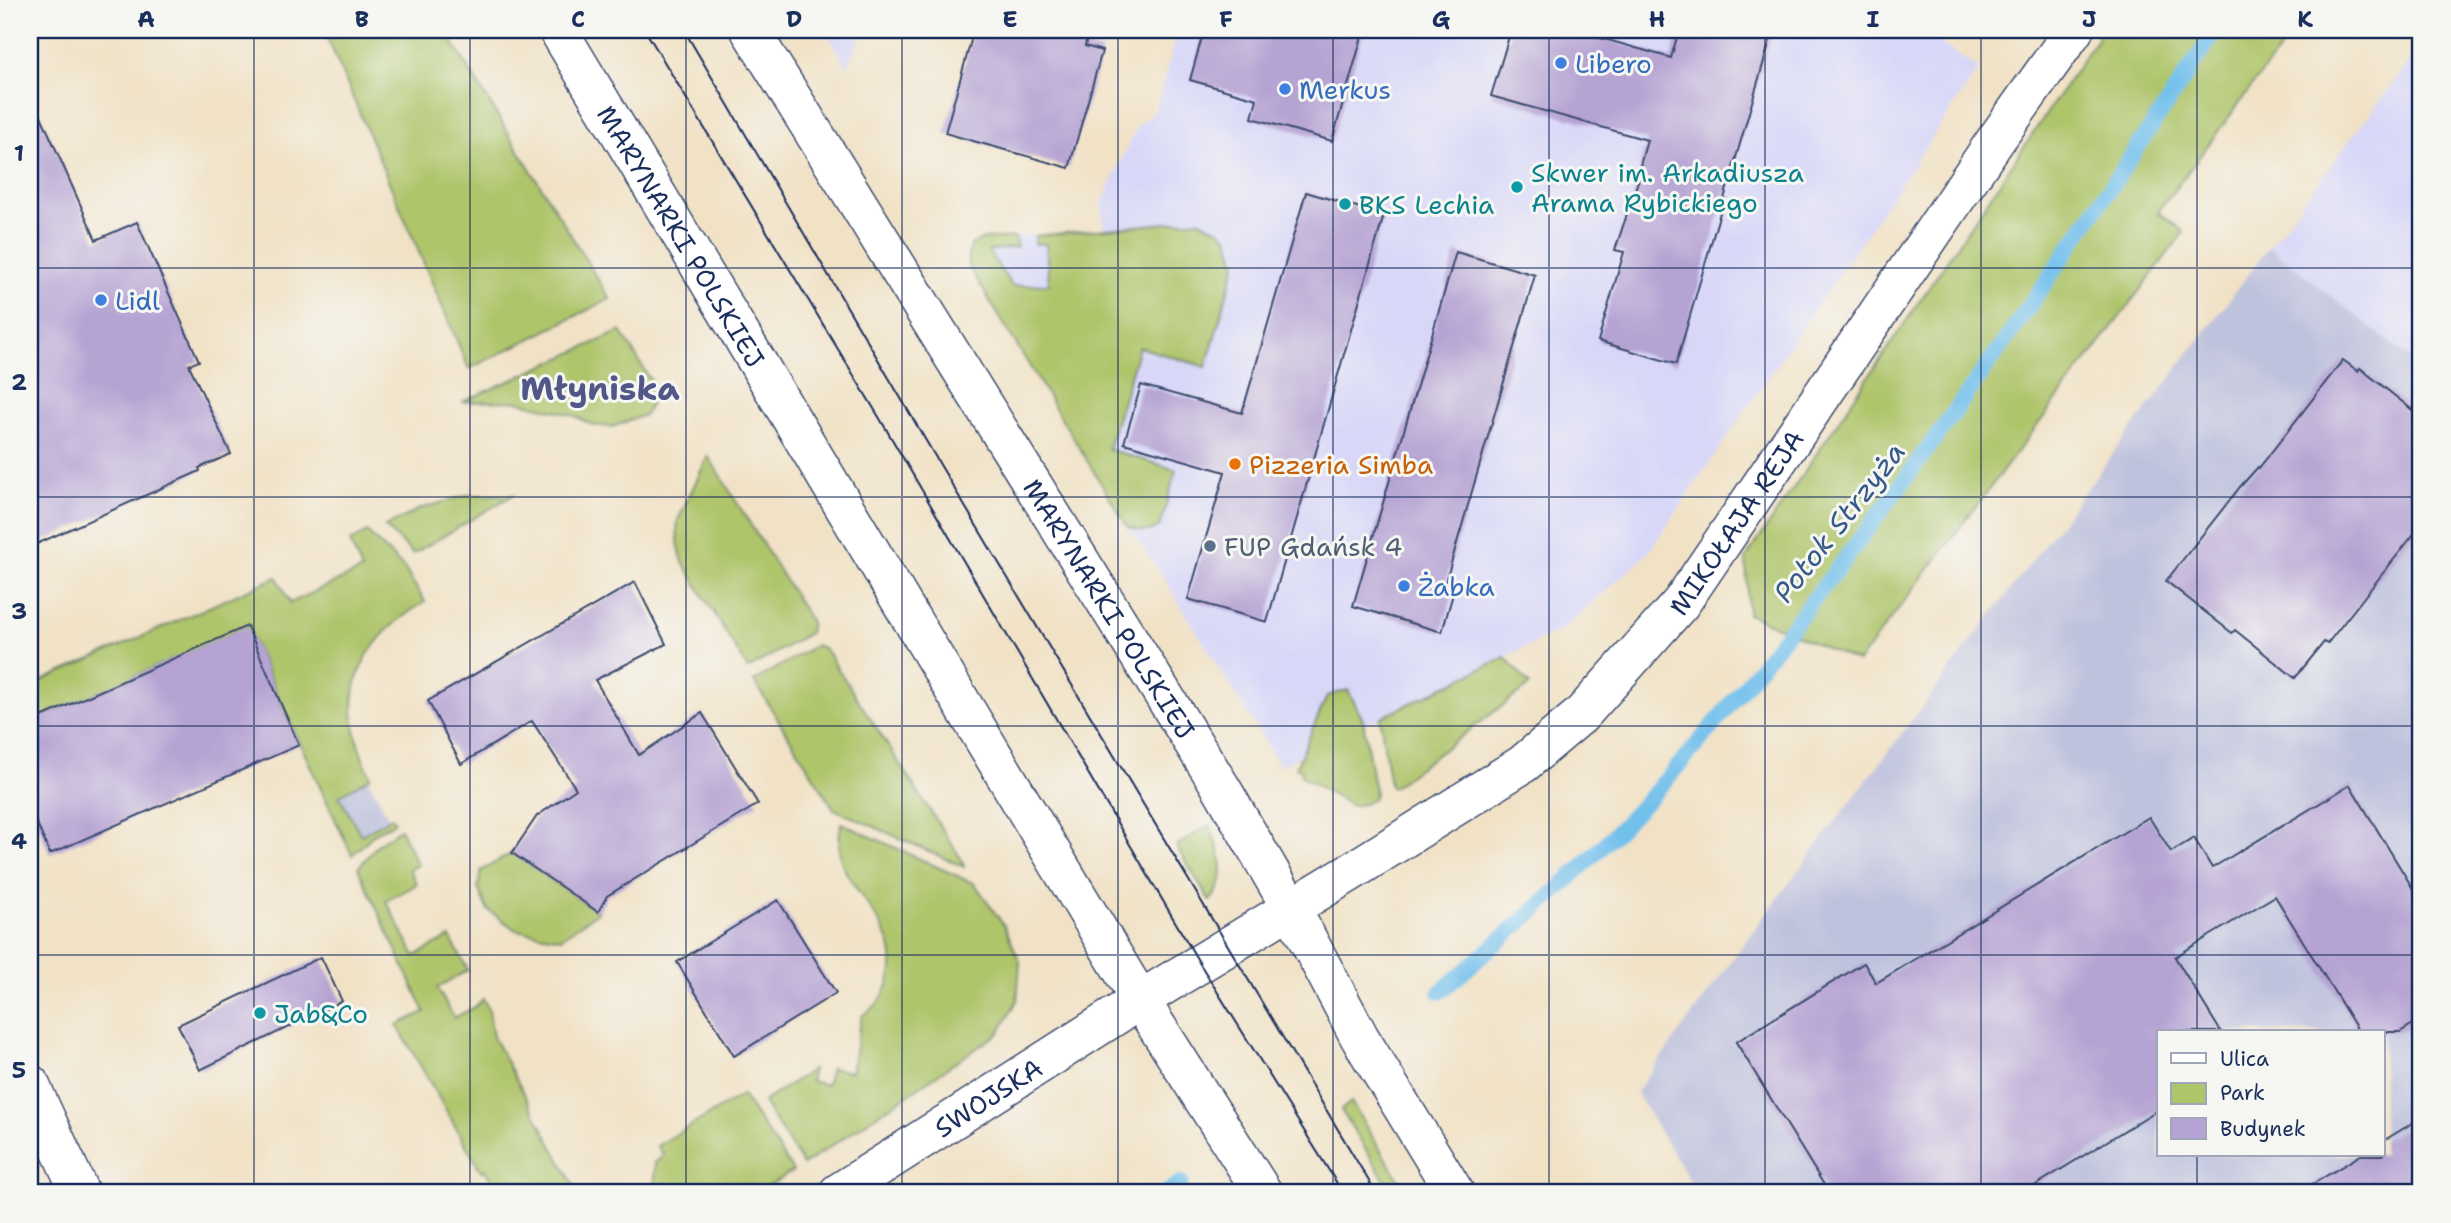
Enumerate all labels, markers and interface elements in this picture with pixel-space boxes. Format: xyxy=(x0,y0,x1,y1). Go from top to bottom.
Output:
text: A xyxy=(137,4,155,34)
text: B xyxy=(355,4,369,34)
text: C xyxy=(571,4,585,34)
text: D xyxy=(786,4,802,34)
text: E xyxy=(1002,4,1018,34)
text: F xyxy=(1219,4,1233,34)
text: G xyxy=(1432,4,1451,34)
text: H xyxy=(1649,4,1665,34)
text: I xyxy=(1867,4,1880,34)
text: J xyxy=(2082,4,2096,34)
text: K xyxy=(2297,4,2313,34)
place label: Libero xyxy=(1575,46,1652,81)
marker: Libero xyxy=(1553,55,1569,71)
place label: Merkus xyxy=(1299,72,1391,107)
marker: Merkus xyxy=(1277,81,1293,97)
street label: MARYNARKI POLSKIEJ xyxy=(590,99,773,373)
text: 1 xyxy=(14,138,24,168)
place label: Skwer im. Arkadiusza Arama Rybickiego xyxy=(1531,155,1804,220)
marker: Skwer im. Arkadiusza Arama Rybickiego xyxy=(1509,179,1525,195)
place label: BKS Lechia xyxy=(1359,187,1494,222)
marker: BKS Lechia xyxy=(1337,196,1353,212)
place label: Lidl xyxy=(115,283,160,318)
marker: Lidl xyxy=(93,292,109,308)
district label: Młyniska xyxy=(520,366,680,411)
text: 2 xyxy=(11,367,27,397)
street label: MIKOŁAJA REJA xyxy=(1660,423,1811,622)
water label: Potok Strzyża xyxy=(1764,434,1914,610)
place label: Pizzeria Simba xyxy=(1249,447,1433,482)
marker: Pizzeria Simba xyxy=(1227,456,1243,472)
street label: MARYNARKI POLSKIEJ xyxy=(1016,472,1203,745)
place label: FUP Gdańsk 4 xyxy=(1224,529,1402,564)
marker: FUP Gdańsk 4 xyxy=(1202,538,1218,554)
place label: Żabka xyxy=(1418,569,1495,604)
marker: Żabka xyxy=(1396,578,1412,594)
text: 3 xyxy=(11,596,27,626)
text: 4 xyxy=(11,826,27,856)
place label: Jab&Co xyxy=(274,996,368,1031)
marker: Jab&Co xyxy=(252,1005,268,1021)
legend xyxy=(2157,1030,2384,1156)
text: Ulica xyxy=(2220,1045,2269,1073)
street label: SWOJSKA xyxy=(927,1050,1049,1145)
text: 5 xyxy=(12,1055,26,1085)
text: Park xyxy=(2220,1079,2265,1107)
text: Budynek xyxy=(2220,1115,2306,1143)

